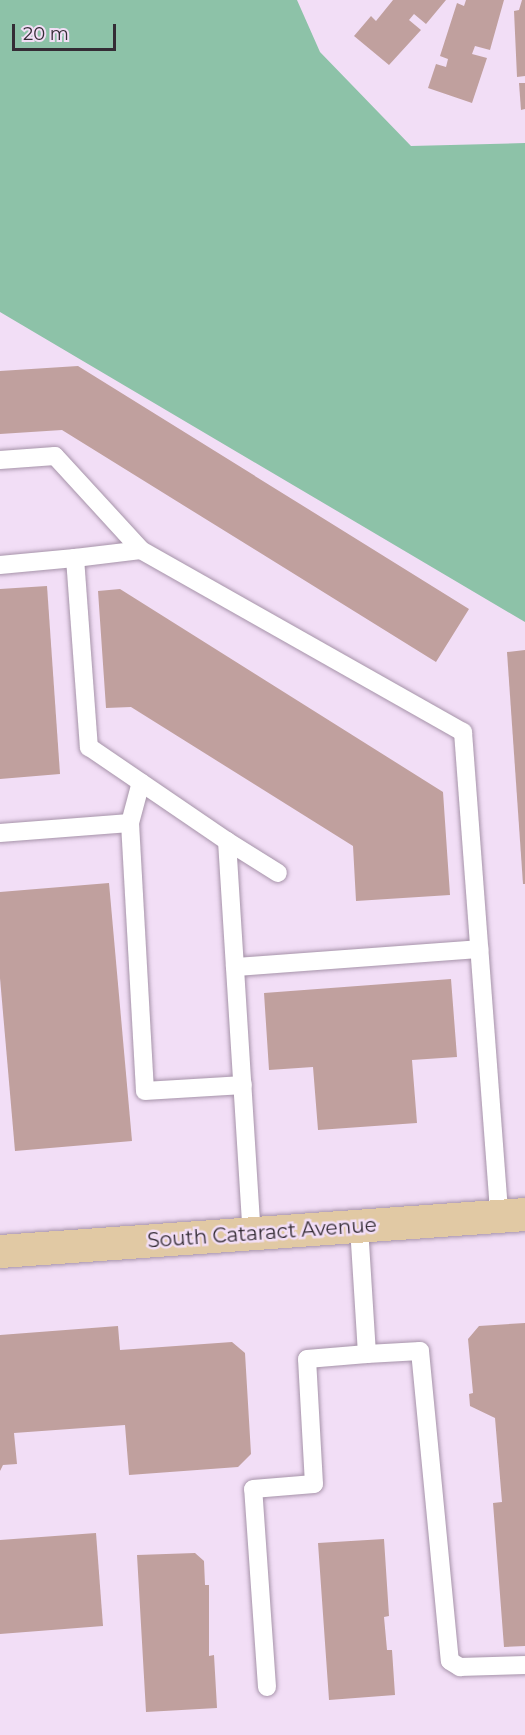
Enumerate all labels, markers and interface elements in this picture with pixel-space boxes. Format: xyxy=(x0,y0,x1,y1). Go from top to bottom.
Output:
scale bar xyxy=(15,12,118,50)
text: 20 m xyxy=(23,23,69,45)
street label: South Cataract Avenue xyxy=(147,1213,377,1253)

